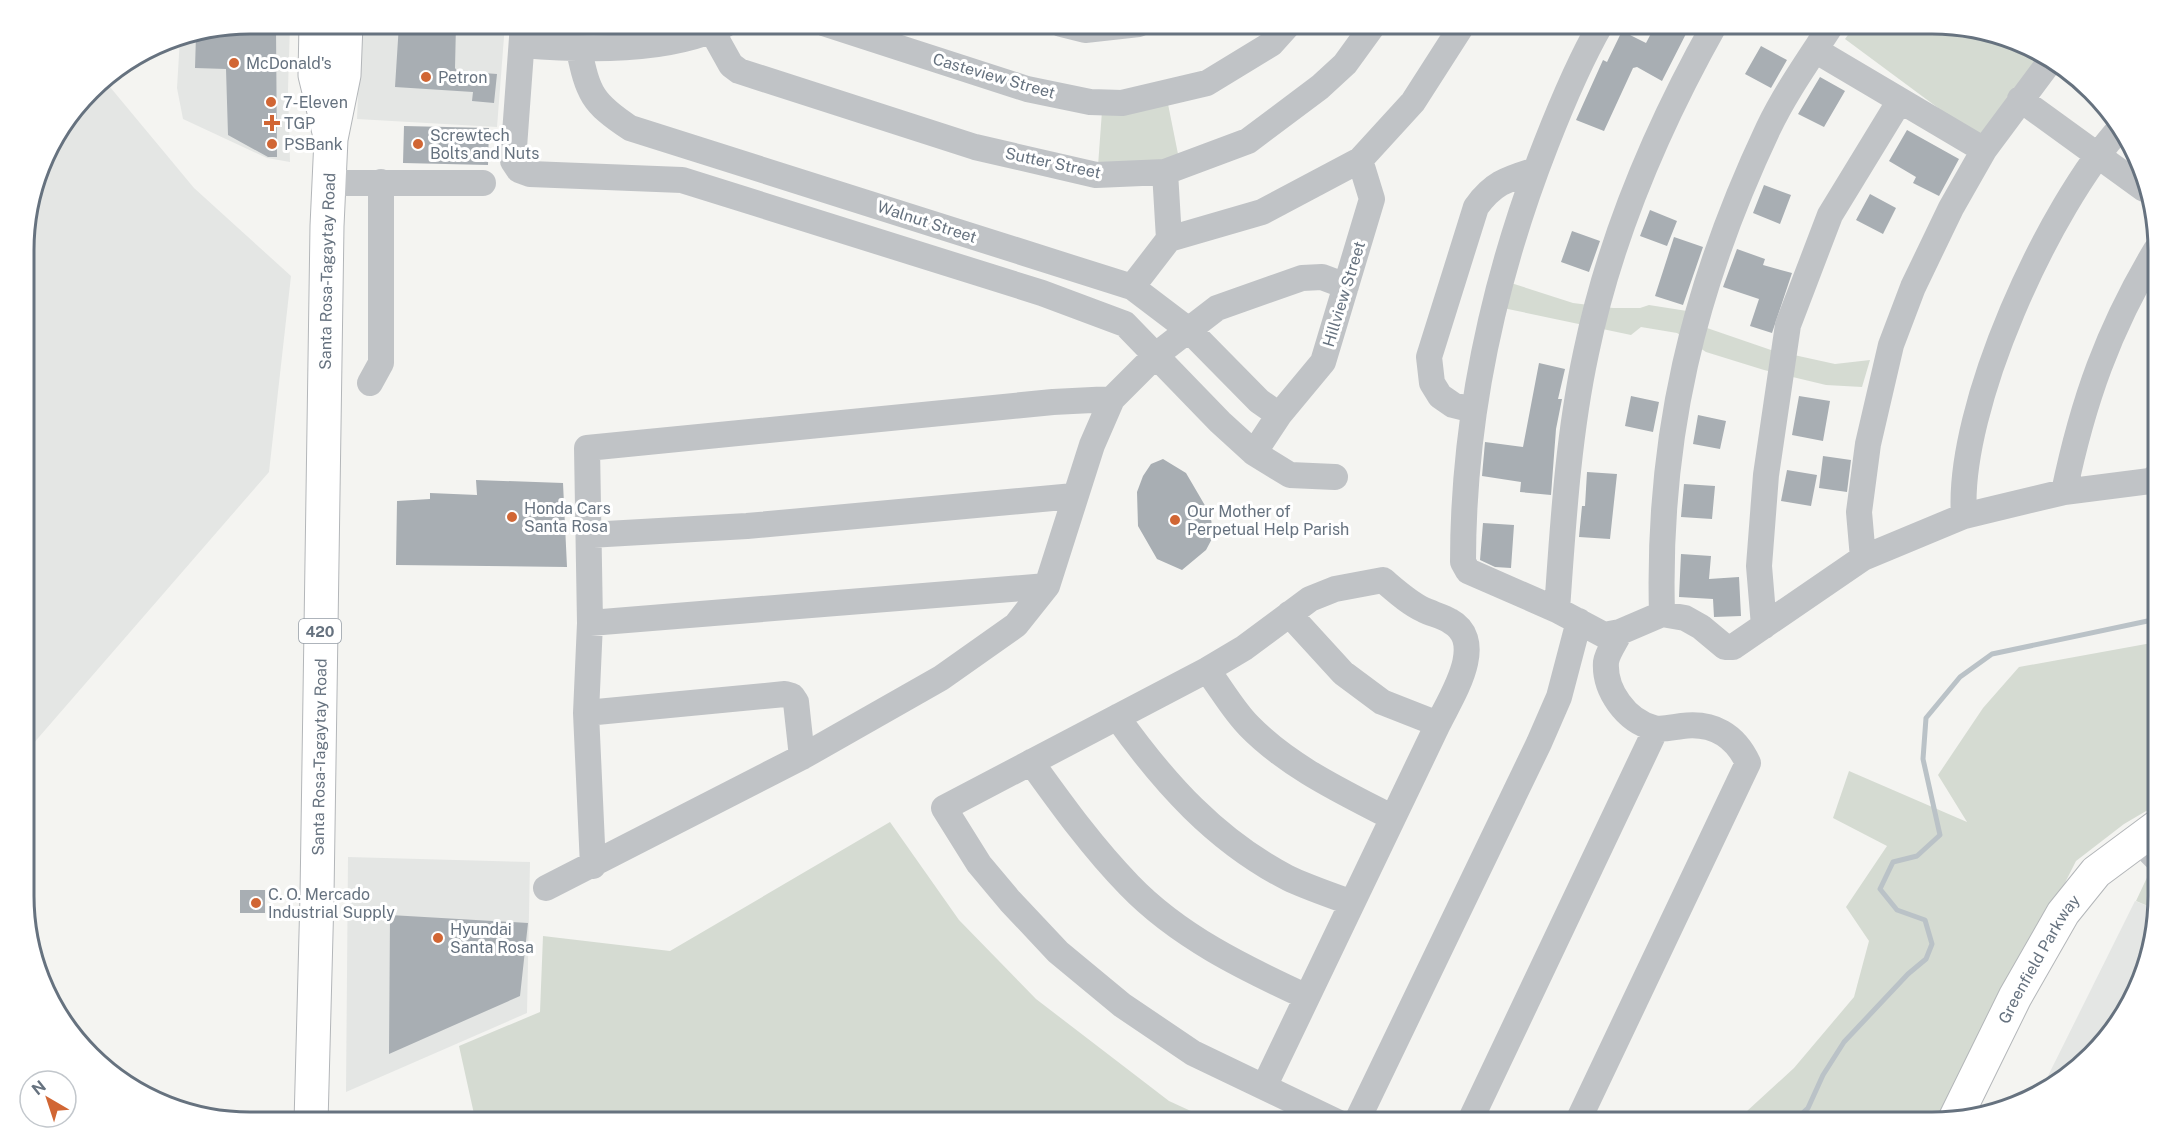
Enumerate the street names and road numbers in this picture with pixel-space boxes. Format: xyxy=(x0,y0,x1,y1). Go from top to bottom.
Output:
street label: Casteview Street xyxy=(931,49,1057,103)
street label: Sutter Street xyxy=(1003,144,1103,182)
street label: Santa Rosa-Tagaytay Road xyxy=(315,172,339,370)
street label: Walnut Street xyxy=(875,197,979,247)
street label: Hillview Street xyxy=(1319,239,1369,349)
road number: 420 xyxy=(299,619,341,643)
street label: Santa Rosa-Tagaytay Road xyxy=(308,658,330,856)
street label: Greenfield Parkway xyxy=(1994,890,2084,1026)

